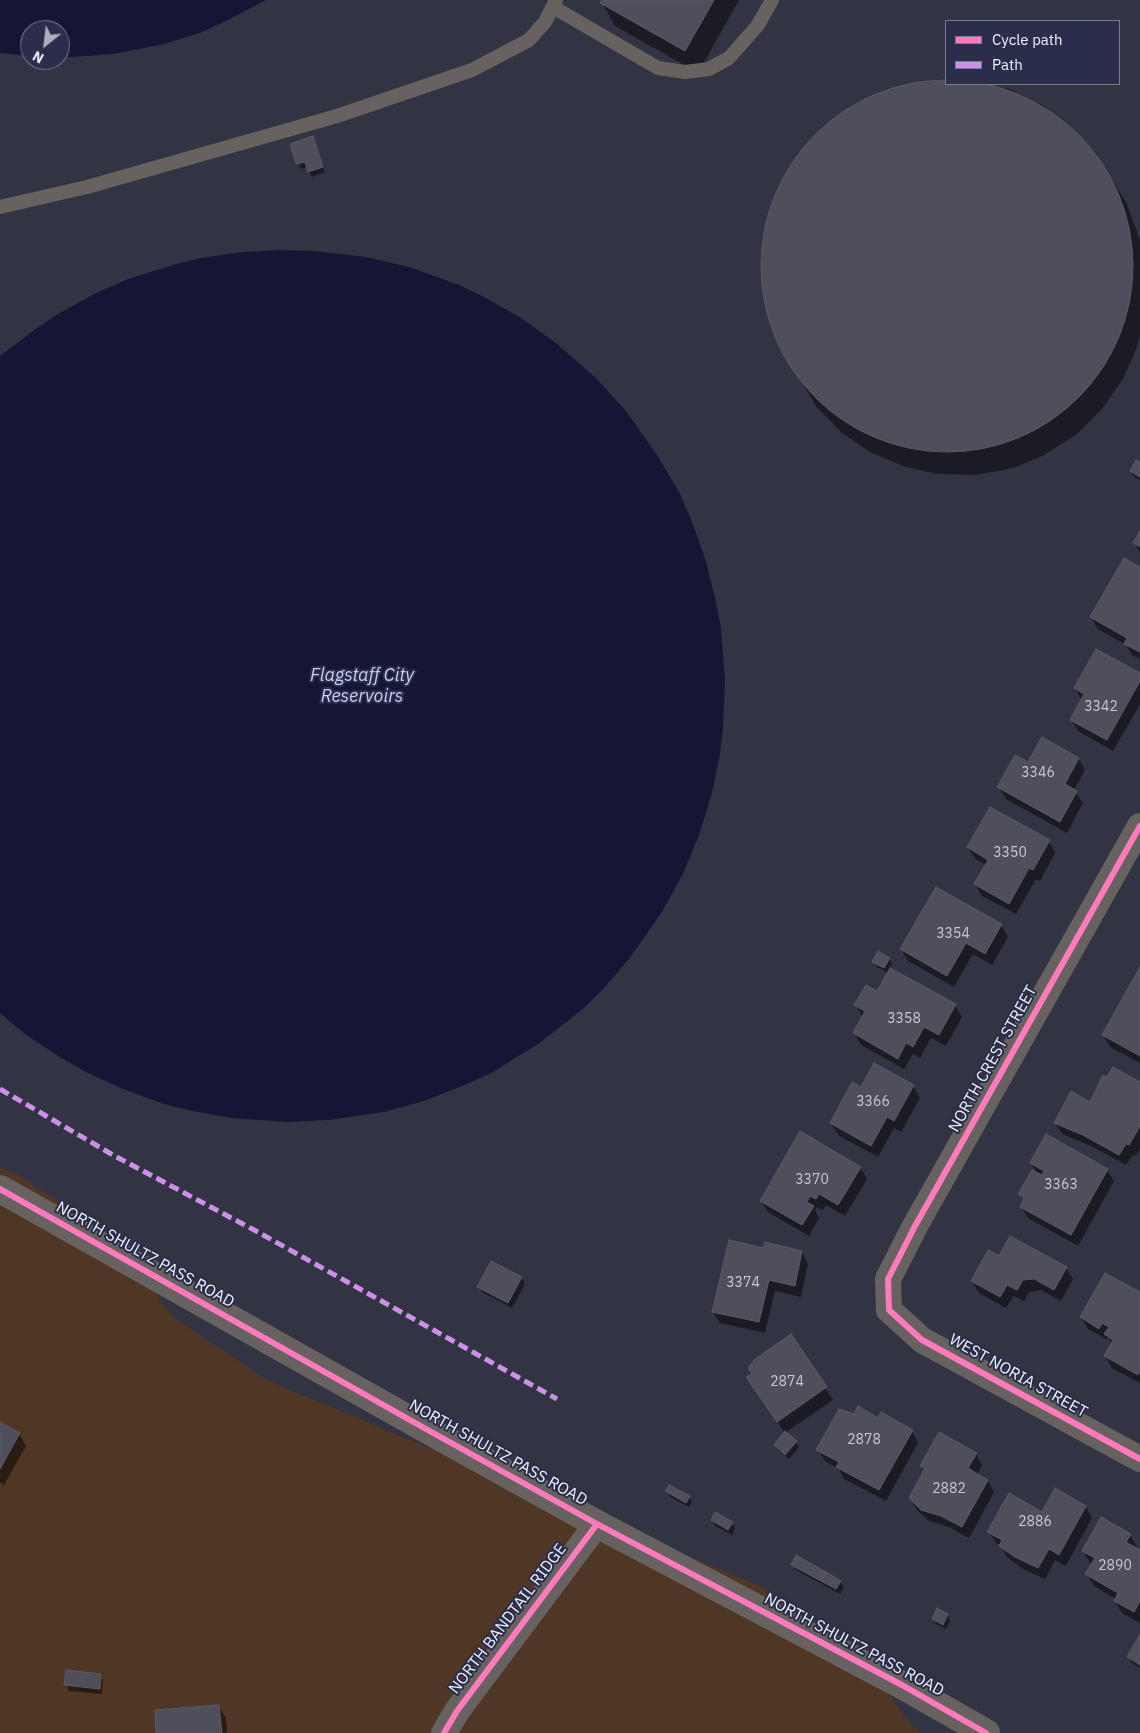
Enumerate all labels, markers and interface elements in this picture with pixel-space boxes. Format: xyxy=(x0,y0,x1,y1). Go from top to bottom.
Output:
north arrow xyxy=(20,20,70,70)
legend xyxy=(945,20,1120,85)
text: Cycle path xyxy=(992,30,1063,49)
text: N xyxy=(29,47,47,68)
text: Path xyxy=(992,55,1023,74)
water label: Flagstaff City Reservoirs xyxy=(310,665,414,708)
house number: 3342 xyxy=(1084,699,1118,715)
house number: 3346 xyxy=(1021,765,1055,781)
house number: 3350 xyxy=(993,845,1027,861)
house number: 3354 xyxy=(936,926,970,942)
street label: NORTH CREST STREET xyxy=(945,982,1041,1136)
house number: 3358 xyxy=(887,1011,921,1027)
house number: 3366 xyxy=(856,1094,890,1110)
house number: 3370 xyxy=(795,1172,829,1188)
house number: 3363 xyxy=(1044,1177,1078,1193)
street label: NORTH SHULTZ PASS ROAD xyxy=(52,1198,238,1312)
house number: 3374 xyxy=(726,1275,760,1291)
street label: WEST NORIA STREET xyxy=(945,1330,1091,1422)
house number: 2874 xyxy=(770,1374,804,1390)
street label: NORTH SHULTZ PASS ROAD xyxy=(405,1396,591,1510)
house number: 2878 xyxy=(847,1432,881,1448)
house number: 2882 xyxy=(932,1481,966,1497)
house number: 2886 xyxy=(1018,1514,1052,1530)
street label: NORTH BANDTAIL RIDGE xyxy=(445,1540,571,1698)
house number: 2890 xyxy=(1098,1558,1132,1574)
street label: NORTH SHULTZ PASS ROAD xyxy=(761,1589,947,1701)

